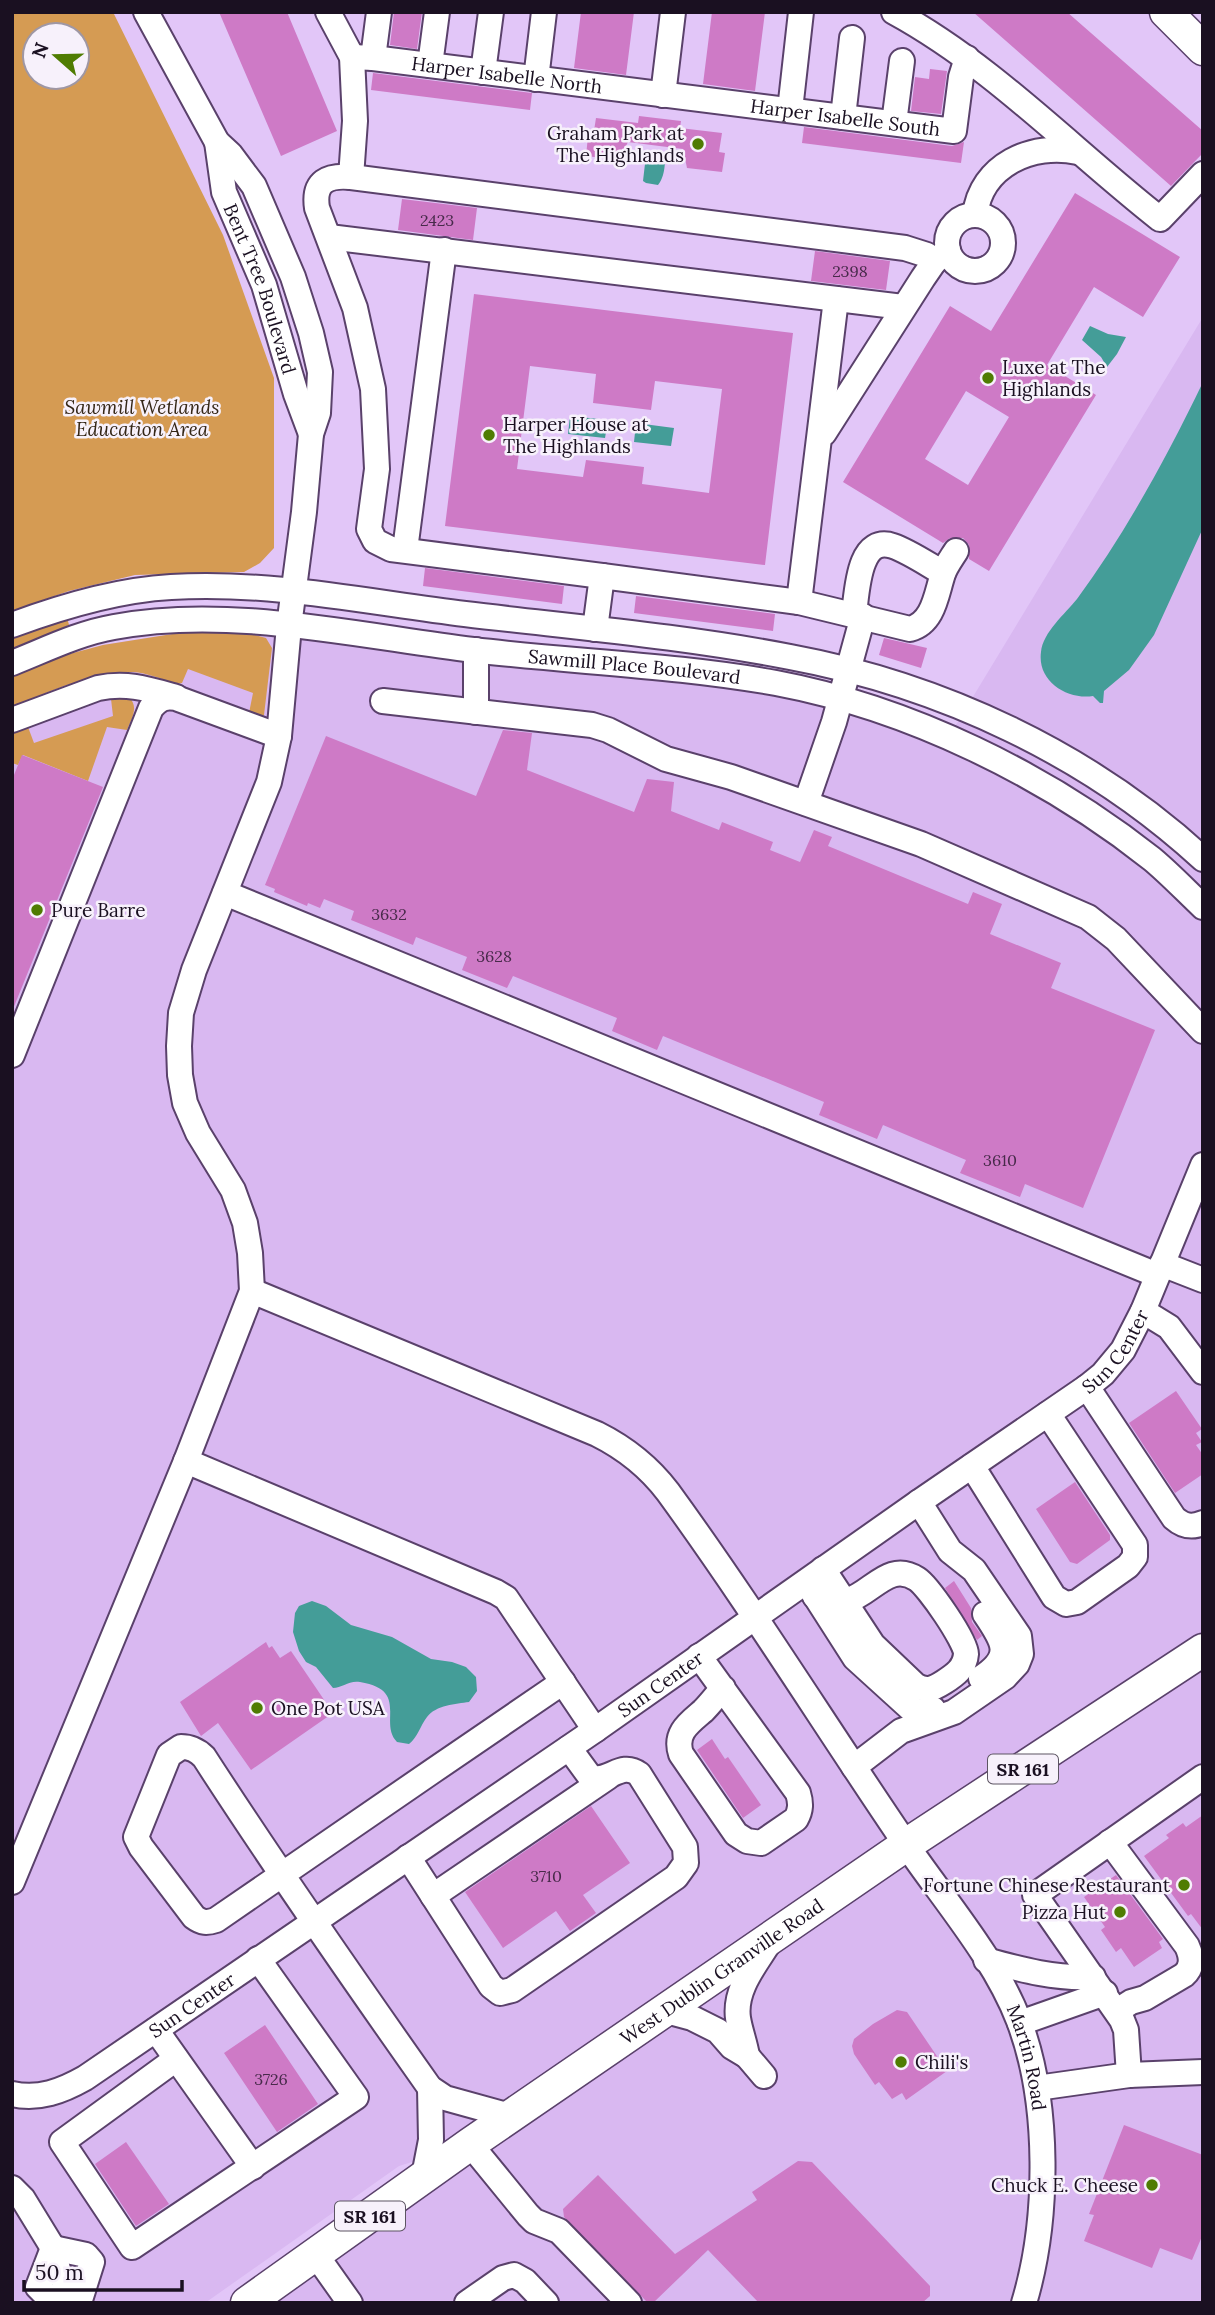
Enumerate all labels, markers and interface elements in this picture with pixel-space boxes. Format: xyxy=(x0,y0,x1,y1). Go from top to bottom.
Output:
north arrow xyxy=(21,21,91,91)
text: N xyxy=(26,39,54,61)
street label: Harper Isabelle North xyxy=(410,51,604,99)
street label: Harper Isabelle South xyxy=(749,93,942,141)
place label: Graham Park at The Highlands xyxy=(547,121,685,167)
marker: Graham Park at The Highlands xyxy=(690,136,706,152)
street label: Bent Tree Boulevard xyxy=(218,200,301,377)
house number: 2423 xyxy=(420,210,454,230)
house number: 2398 xyxy=(832,261,868,281)
place label: Luxe at The Highlands xyxy=(1002,355,1105,401)
marker: Luxe at The Highlands xyxy=(980,370,996,386)
park label: Sawmill Wetlands Education Area xyxy=(65,395,219,441)
place label: Harper House at The Highlands xyxy=(503,412,649,458)
marker: Harper House at The Highlands xyxy=(481,427,497,443)
street label: Sawmill Place Boulevard xyxy=(527,644,742,689)
place label: Pure Barre xyxy=(51,898,146,922)
marker: Pure Barre xyxy=(29,902,45,918)
house number: 3632 xyxy=(371,904,407,924)
house number: 3628 xyxy=(476,946,512,966)
house number: 3610 xyxy=(983,1150,1017,1170)
street label: Sun Center xyxy=(1077,1305,1154,1399)
street label: Sun Center xyxy=(613,1645,709,1722)
place label: One Pot USA xyxy=(271,1696,386,1720)
marker: One Pot USA xyxy=(249,1700,265,1716)
road number: SR 161 xyxy=(988,1754,1058,1784)
house number: 3710 xyxy=(530,1866,562,1886)
place label: Fortune Chinese Restaurant xyxy=(923,1873,1171,1897)
marker: Fortune Chinese Restaurant xyxy=(1176,1877,1192,1893)
street label: West Dublin Granville Road xyxy=(615,1893,828,2050)
place label: Pizza Hut xyxy=(1022,1900,1107,1924)
marker: Pizza Hut xyxy=(1112,1904,1128,1920)
street label: Sun Center xyxy=(144,1967,240,2043)
street label: Martin Road xyxy=(1002,2001,1051,2112)
place label: Chili's xyxy=(915,2050,968,2074)
marker: Chili's xyxy=(893,2054,909,2070)
house number: 3726 xyxy=(254,2069,288,2089)
place label: Chuck E. Cheese xyxy=(991,2173,1138,2197)
marker: Chuck E. Cheese xyxy=(1144,2177,1160,2193)
road number: SR 161 xyxy=(335,2202,405,2230)
scale bar xyxy=(24,2248,182,2292)
text: 50 m xyxy=(35,2259,84,2286)

